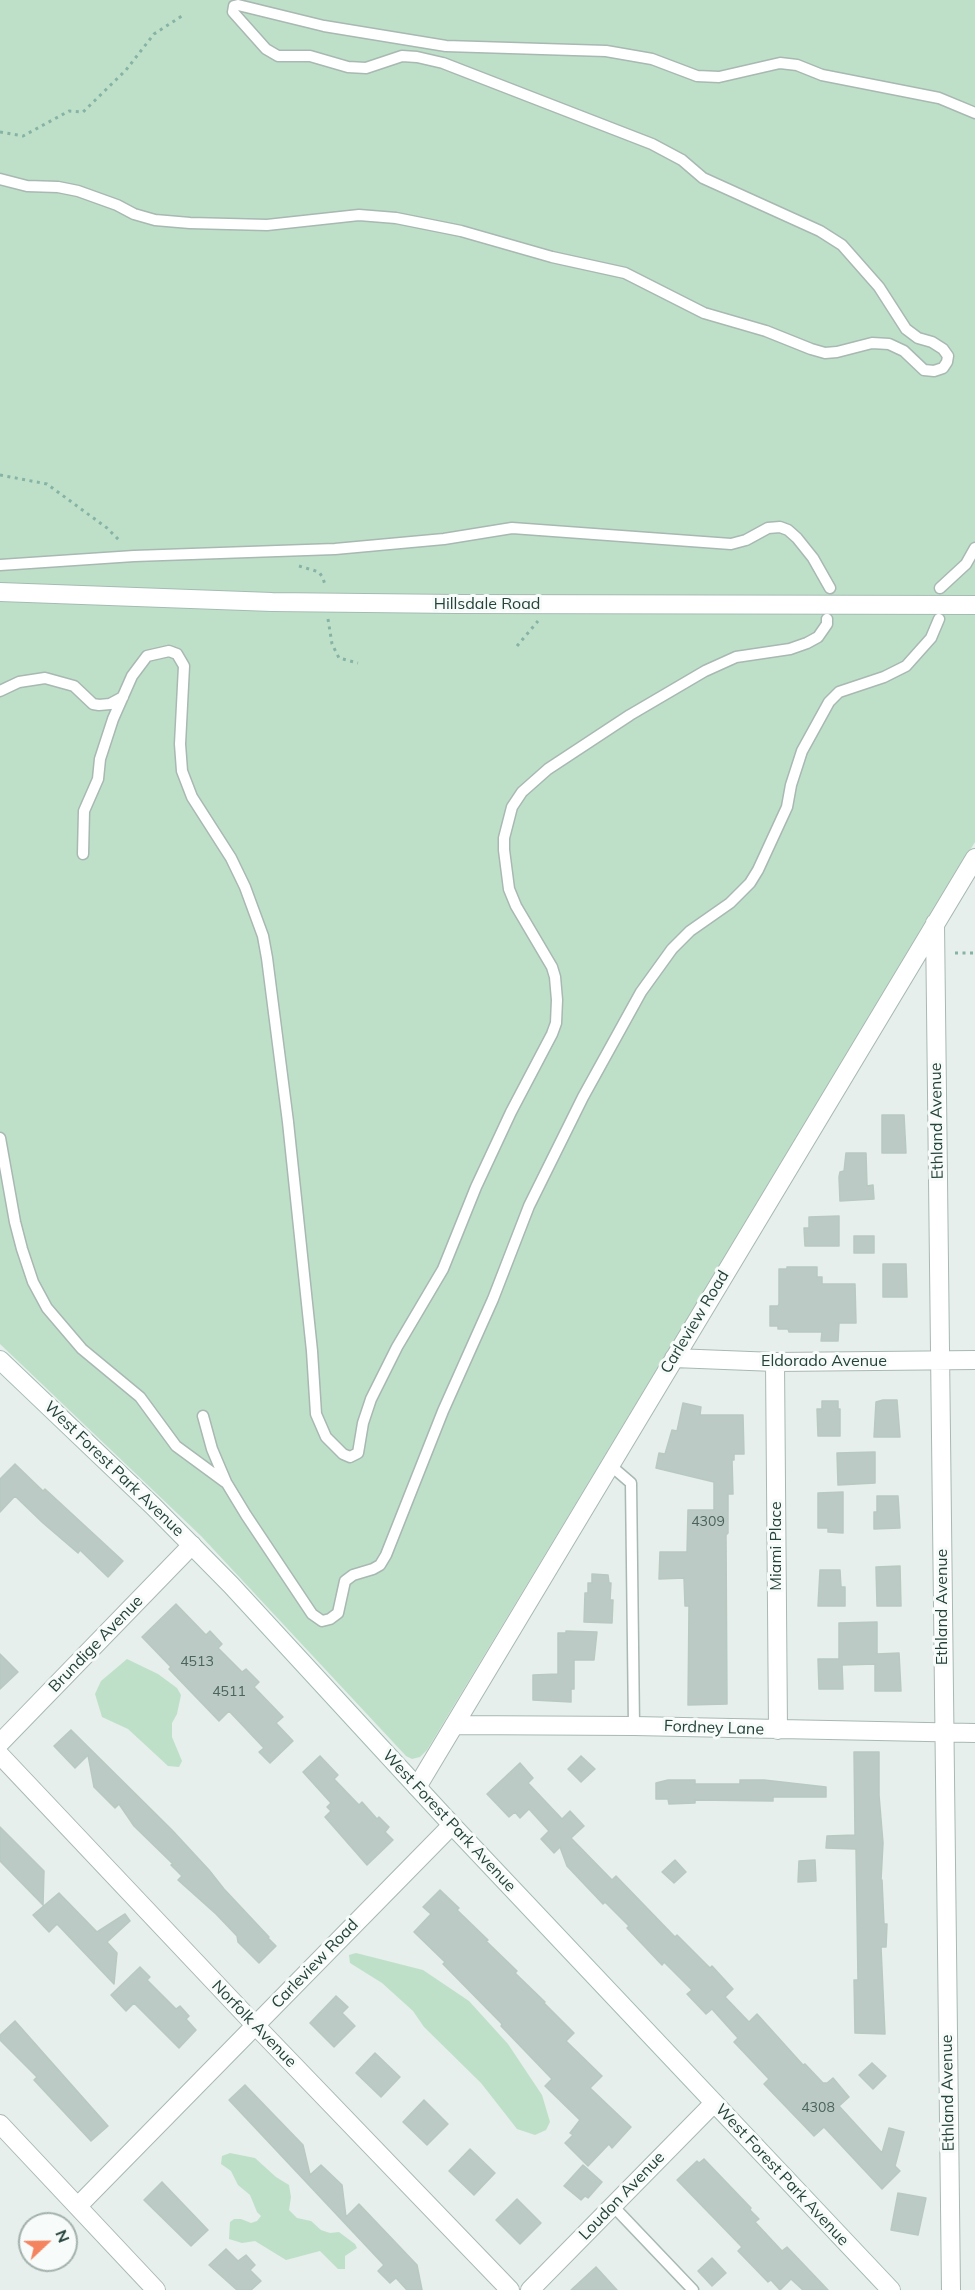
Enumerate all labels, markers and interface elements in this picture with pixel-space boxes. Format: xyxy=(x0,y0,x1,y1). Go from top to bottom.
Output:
street label: Hillsdale Road xyxy=(434,594,540,614)
street label: Ethland Avenue xyxy=(926,1063,948,1179)
street label: Carleview Road xyxy=(657,1267,733,1377)
street label: Eldorado Avenue xyxy=(761,1351,887,1371)
street label: West Forest Park Avenue xyxy=(40,1397,188,1541)
street label: Miami Place xyxy=(766,1501,786,1591)
house number: 4309 xyxy=(691,1514,725,1530)
street label: Ethland Avenue xyxy=(932,1549,952,1665)
street label: Brundige Avenue xyxy=(45,1592,147,1696)
house number: 4513 xyxy=(180,1654,214,1670)
house number: 4511 xyxy=(212,1684,246,1700)
street label: Fordney Lane xyxy=(664,1717,764,1739)
street label: West Forest Park Avenue xyxy=(378,1746,520,1896)
street label: Carleview Road xyxy=(268,1915,362,2013)
street label: Norfolk Avenue xyxy=(208,1976,300,2072)
street label: Ethland Avenue xyxy=(937,2035,959,2151)
street label: West Forest Park Avenue xyxy=(711,2100,853,2250)
house number: 4308 xyxy=(801,2100,835,2116)
street label: Loudon Avenue xyxy=(575,2148,669,2244)
north arrow xyxy=(18,2212,78,2272)
text: N xyxy=(51,2227,74,2245)

